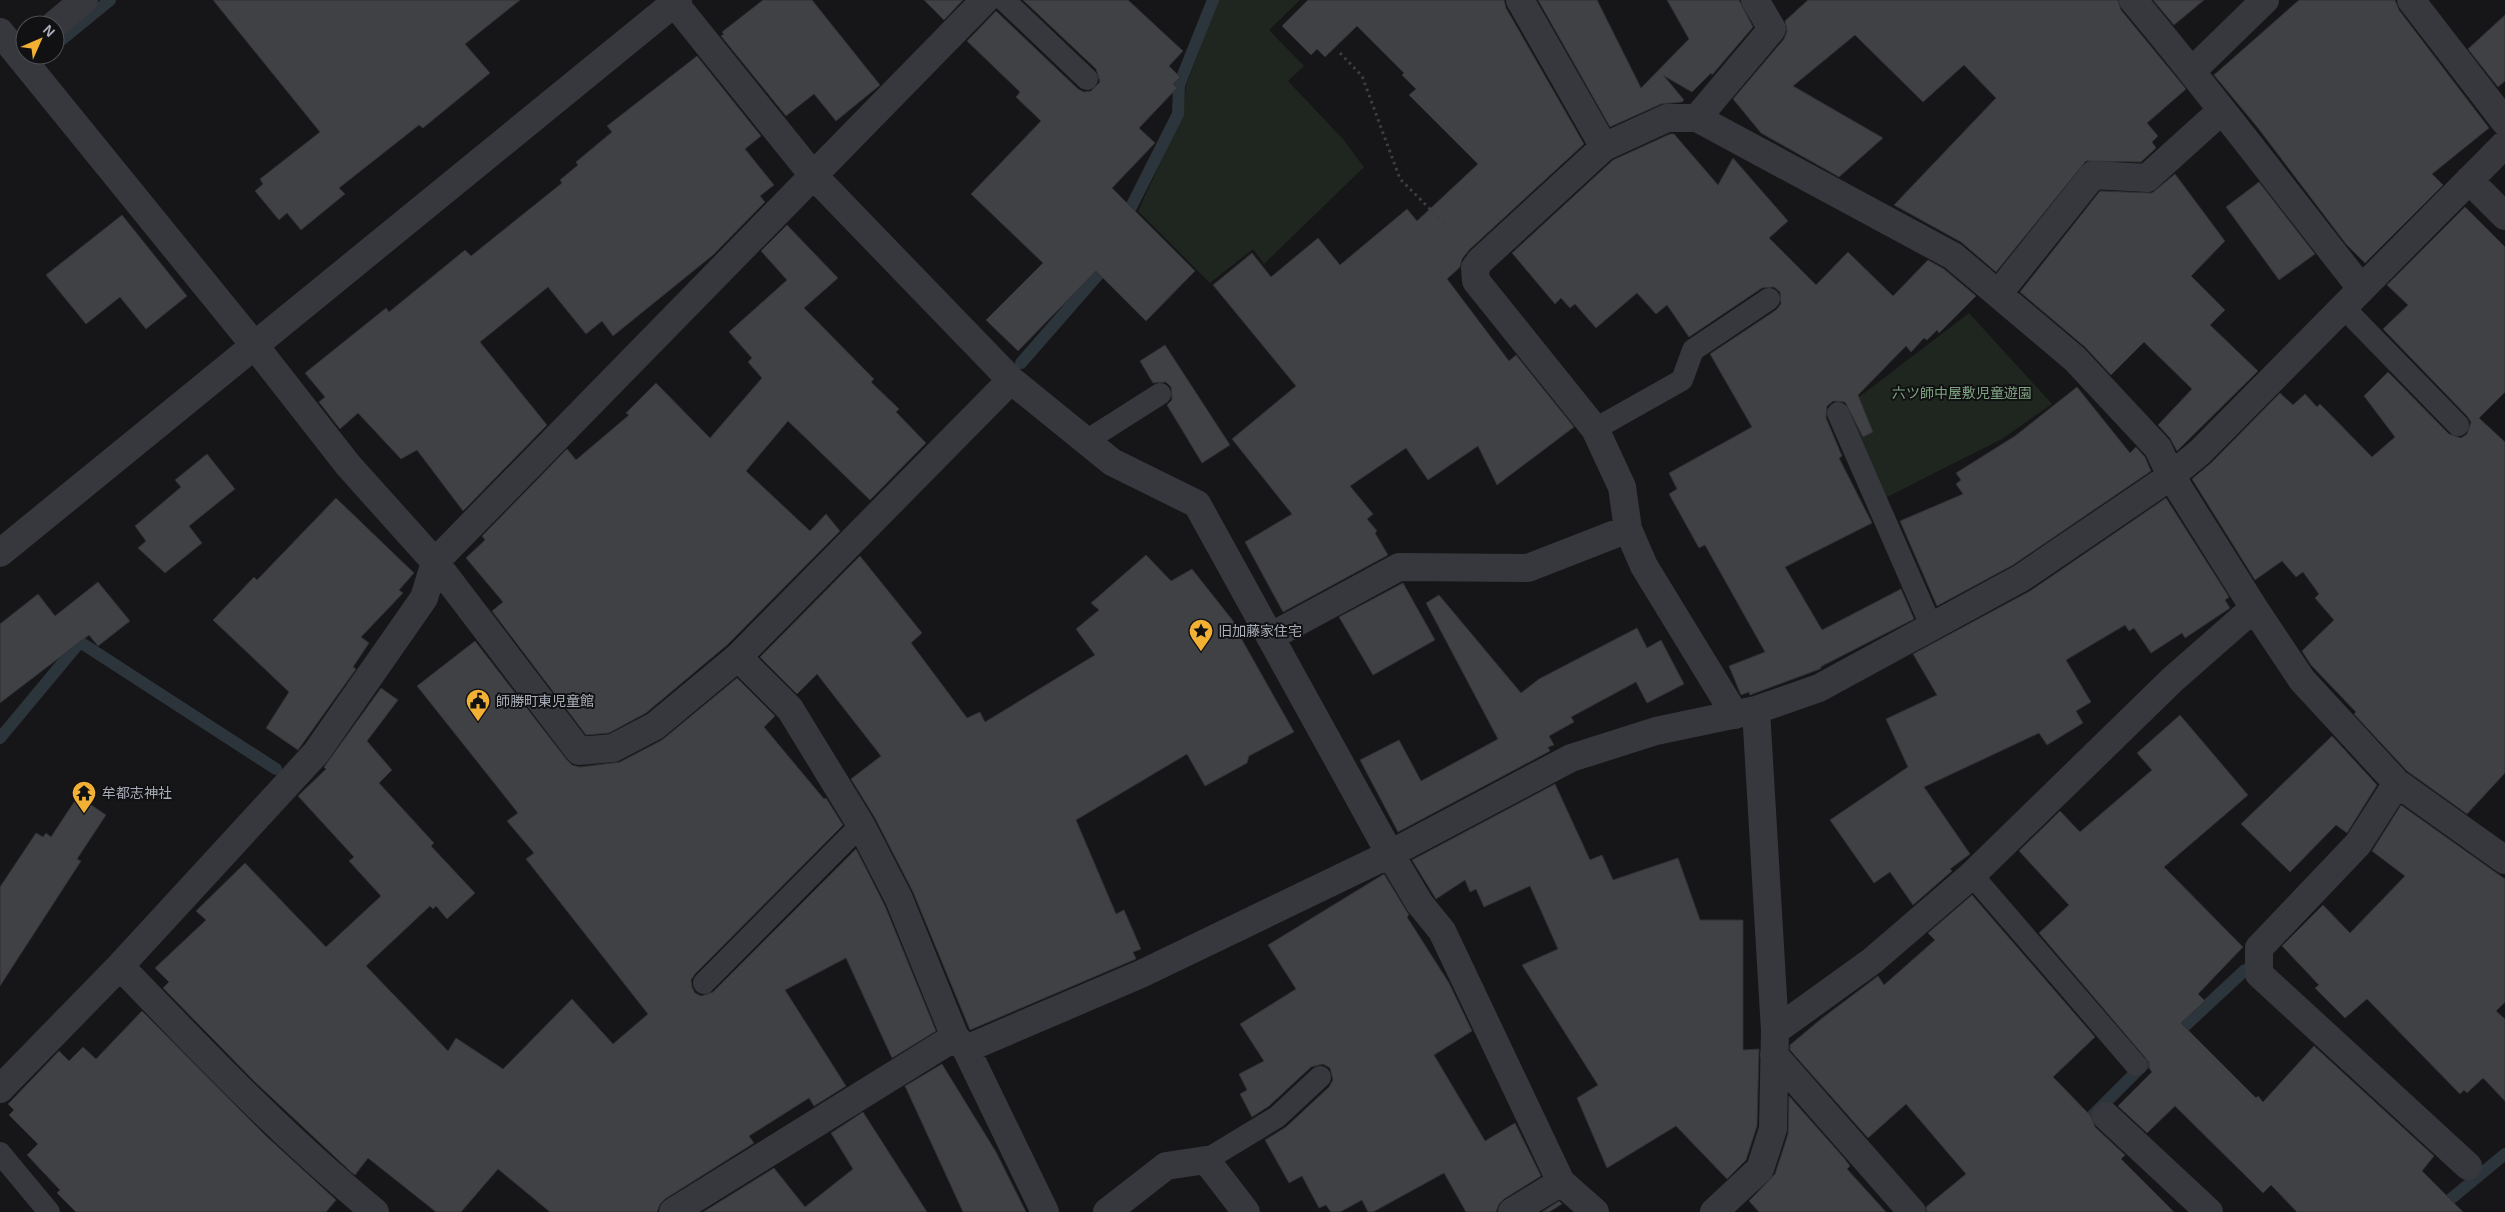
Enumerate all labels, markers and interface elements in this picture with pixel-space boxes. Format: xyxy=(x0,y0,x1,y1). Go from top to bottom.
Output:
north arrow xyxy=(15,15,65,65)
text: N xyxy=(40,22,58,40)
park label: 六ツ師中屋敷児童遊園 xyxy=(1892,385,2032,401)
place icon: 旧加藤家住宅 xyxy=(1188,618,1214,652)
place label: 旧加藤家住宅 xyxy=(1218,623,1302,639)
public building icon: 師勝町東児童館 xyxy=(465,688,491,722)
place label: 師勝町東児童館 xyxy=(496,693,594,709)
temple icon: 牟都志神社 xyxy=(71,780,97,814)
place label: 牟都志神社 xyxy=(102,785,172,801)

